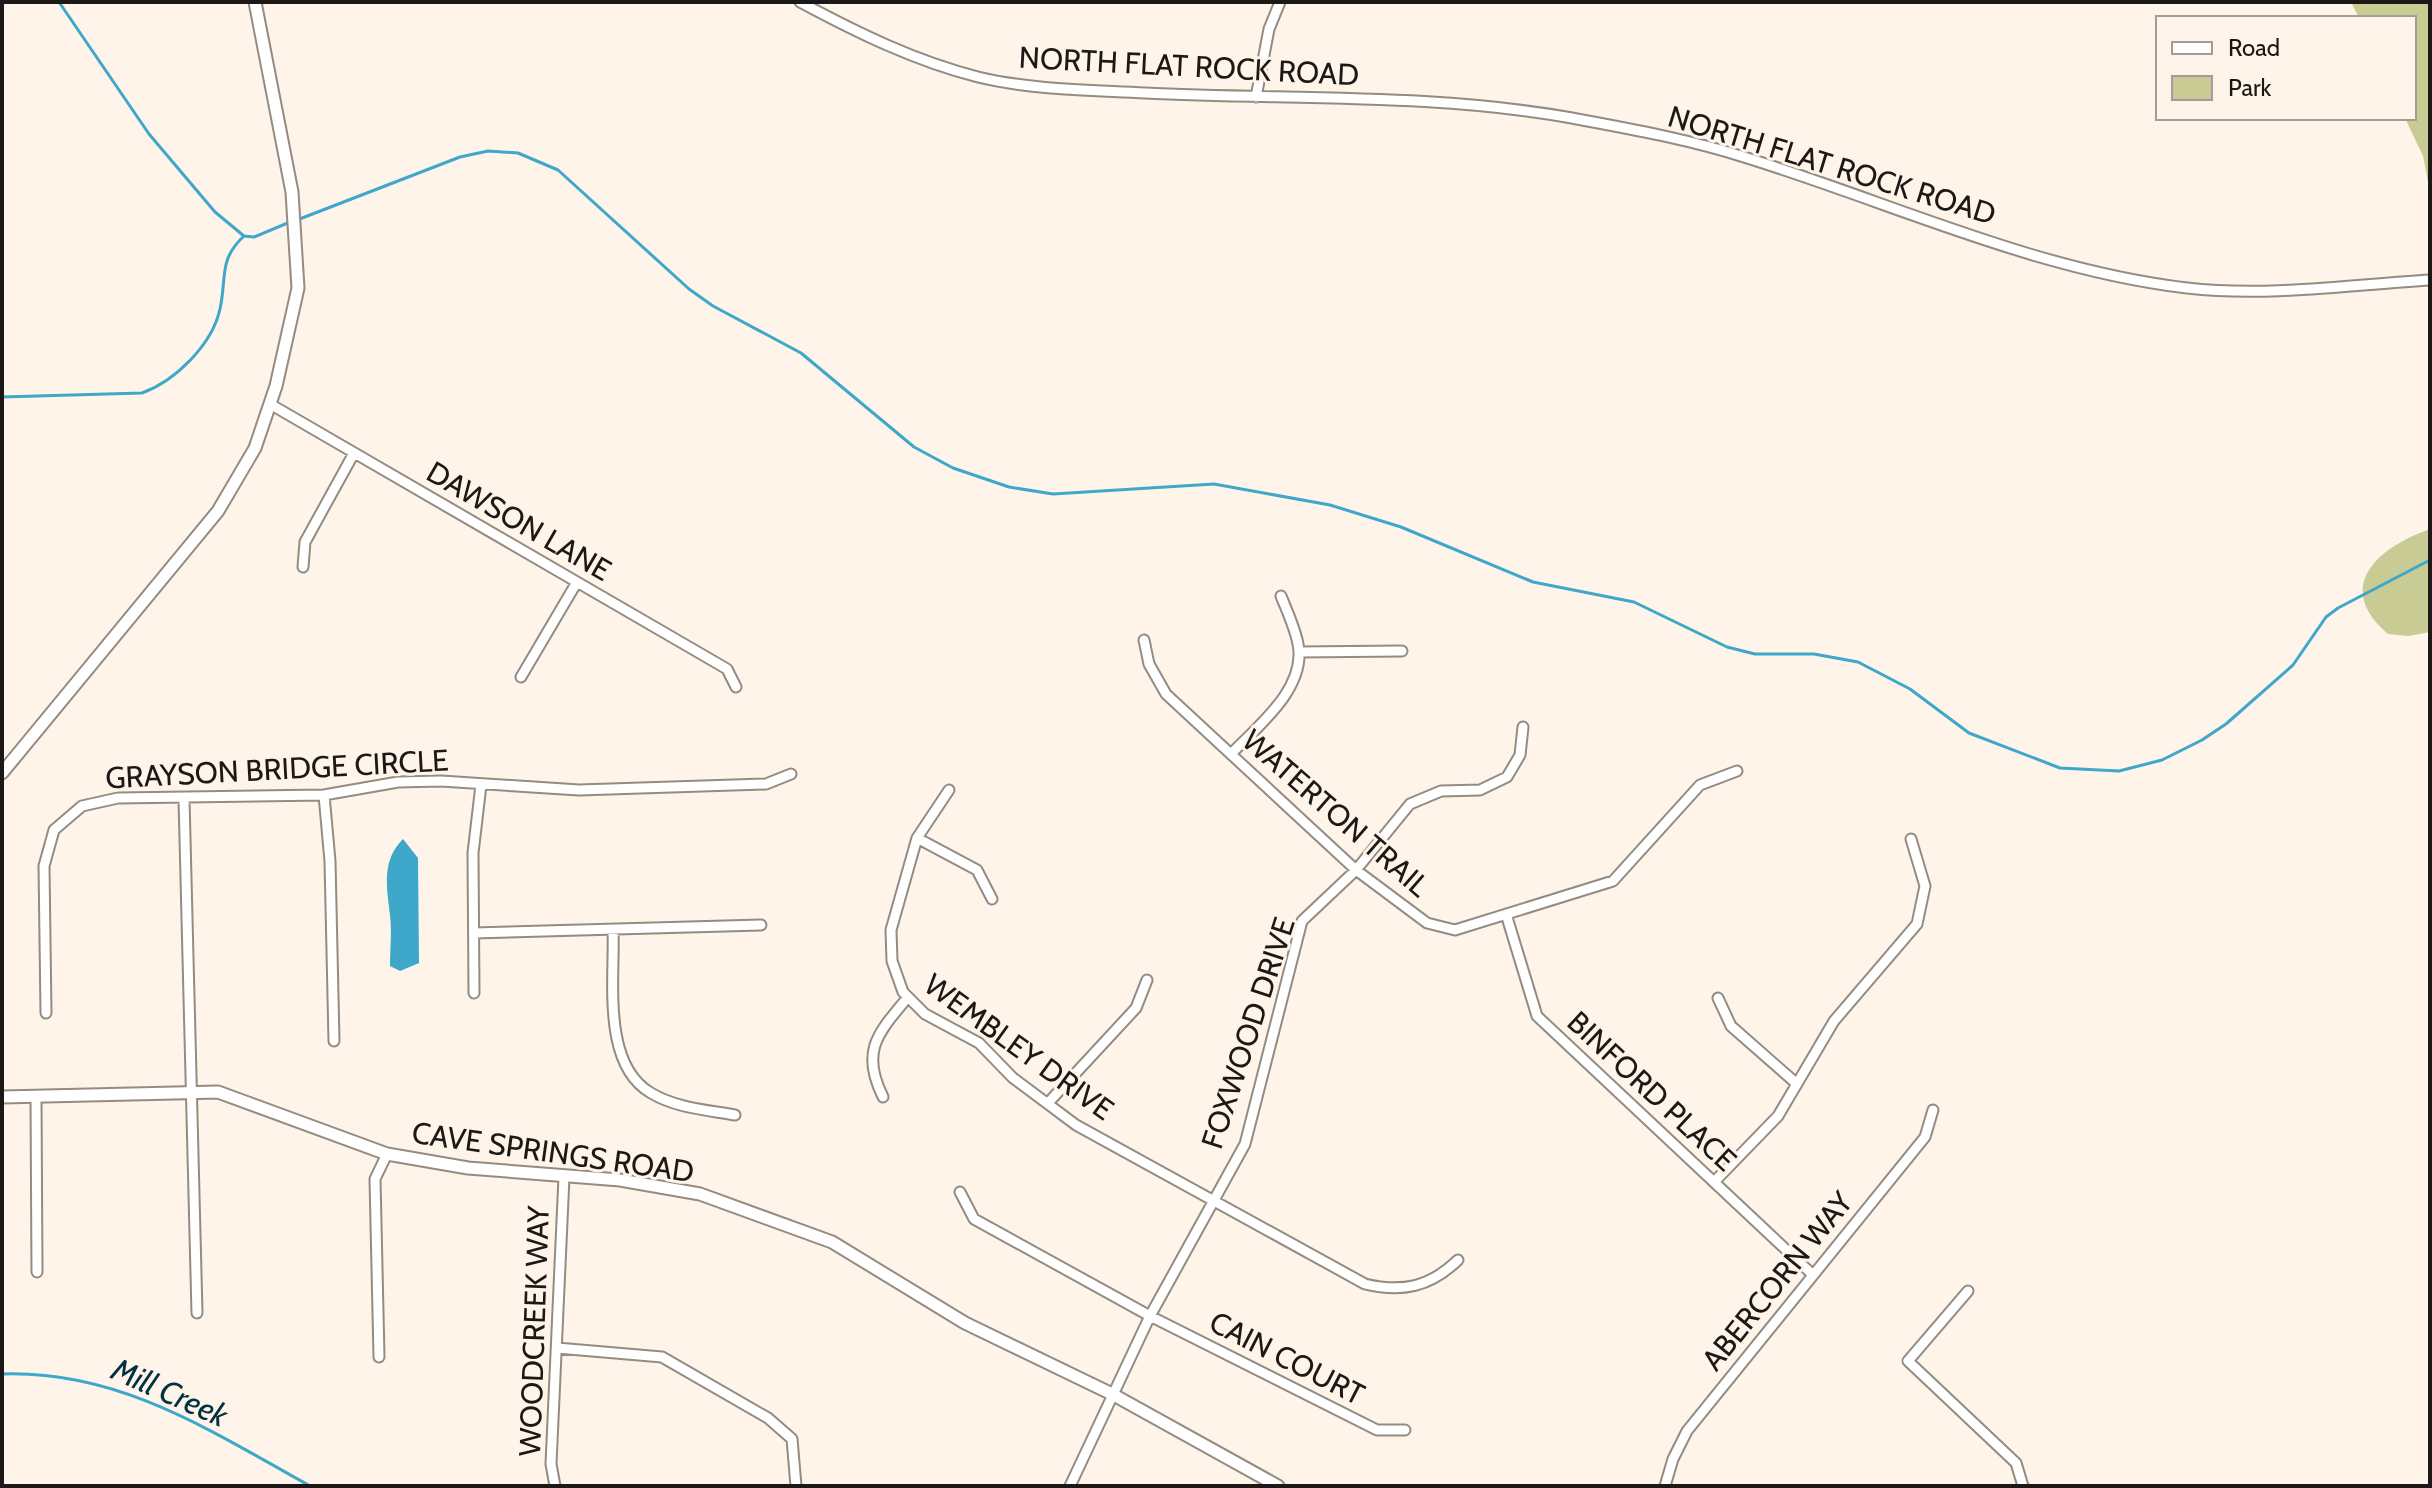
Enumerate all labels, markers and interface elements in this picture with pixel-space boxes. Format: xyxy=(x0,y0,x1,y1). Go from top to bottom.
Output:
legend xyxy=(2156,16,2416,120)
text: Road xyxy=(2228,33,2280,62)
street label: NORTH FLAT ROCK ROAD xyxy=(1018,39,1360,93)
text: Park xyxy=(2228,73,2271,102)
street label: NORTH FLAT ROCK ROAD xyxy=(1664,98,2000,232)
street label: DAWSON LANE xyxy=(420,453,618,589)
street label: WATERTON TRAIL xyxy=(1235,722,1437,904)
street label: GRAYSON BRIDGE CIRCLE xyxy=(104,742,450,796)
street label: FOXWOOD DRIVE xyxy=(1193,913,1303,1153)
street label: WEMBLEY DRIVE xyxy=(917,966,1121,1128)
street label: BINFORD PLACE xyxy=(1560,1003,1744,1179)
street label: CAVE SPRINGS ROAD xyxy=(410,1114,696,1190)
street label: ABERCORN WAY xyxy=(1694,1183,1861,1378)
street label: WOODCREEK WAY xyxy=(511,1204,557,1457)
street label: CAIN COURT xyxy=(1203,1303,1371,1413)
water label: Mill Creek xyxy=(105,1349,235,1435)

